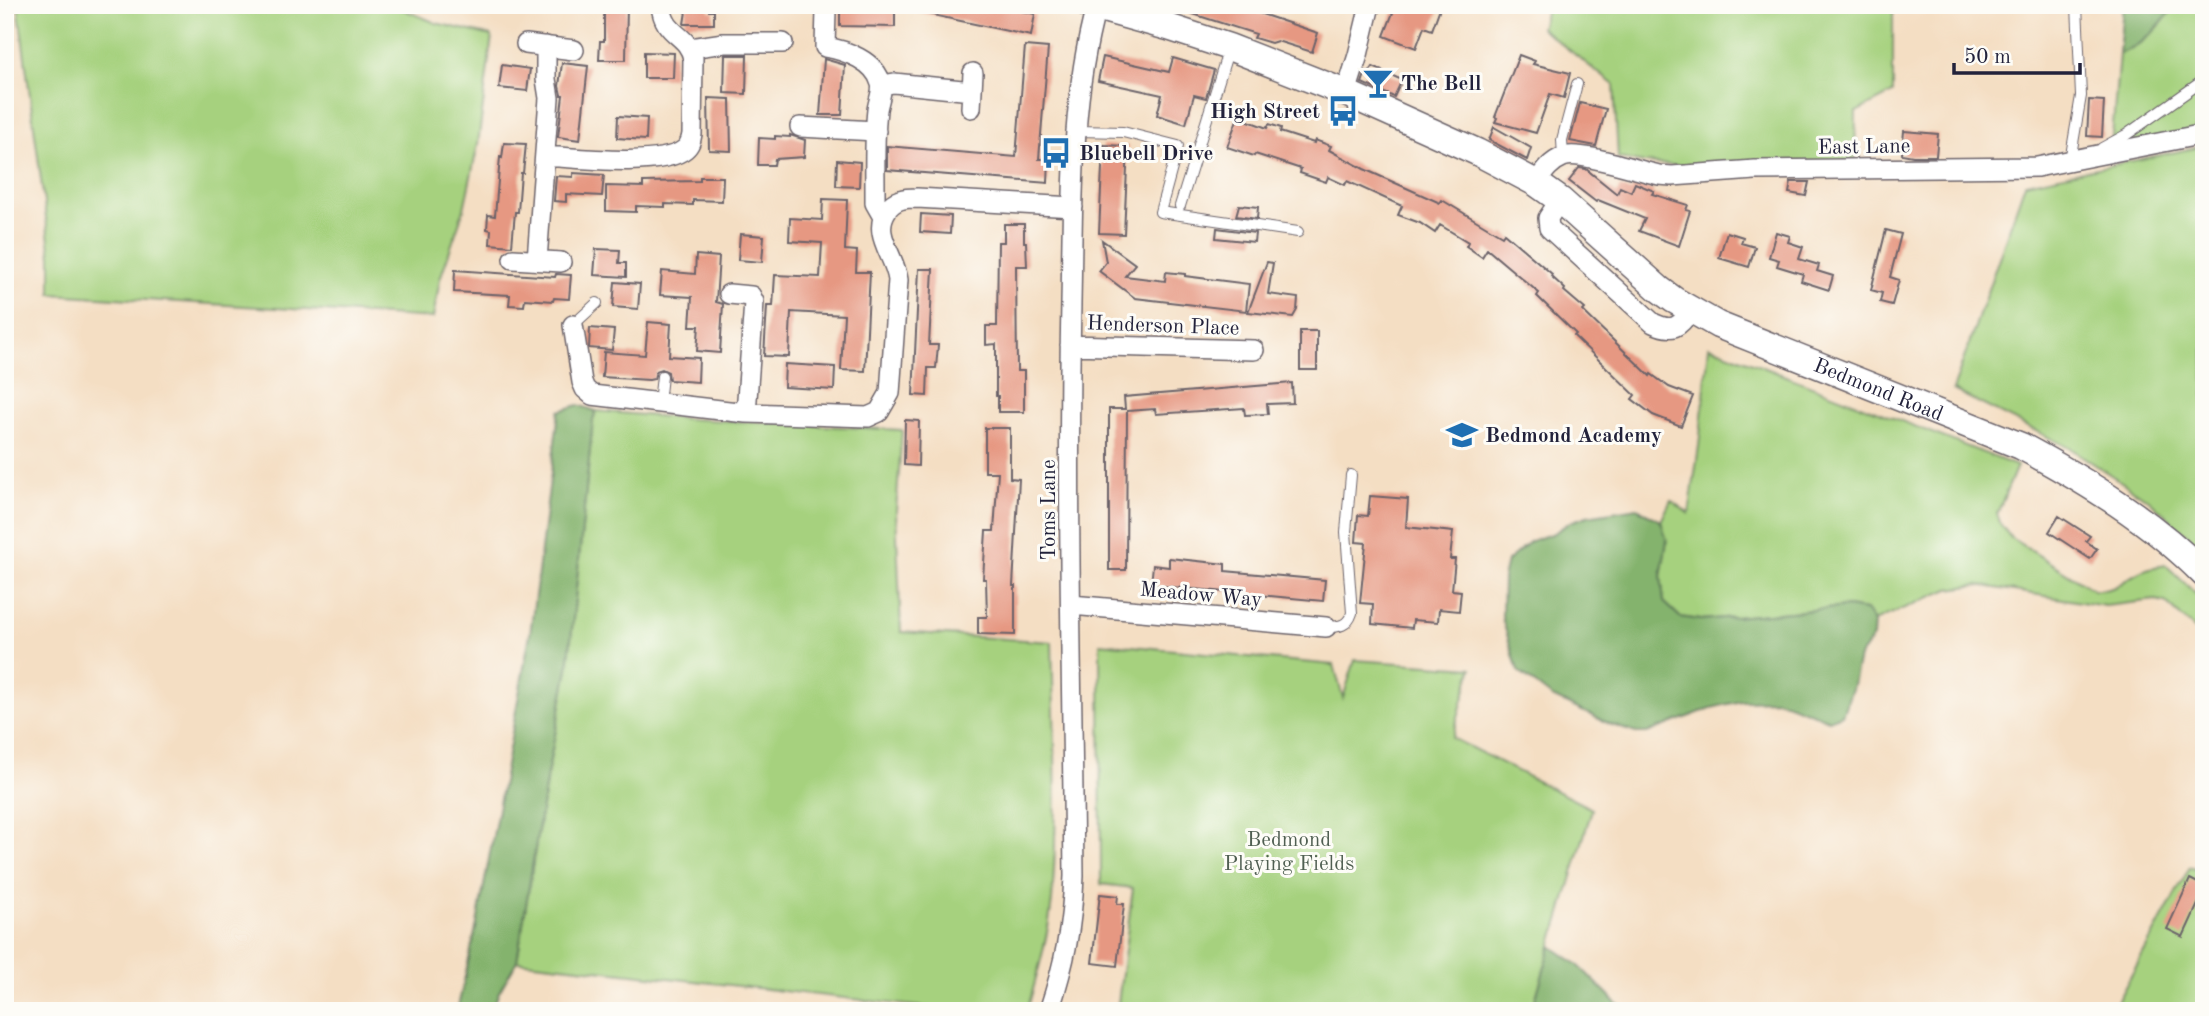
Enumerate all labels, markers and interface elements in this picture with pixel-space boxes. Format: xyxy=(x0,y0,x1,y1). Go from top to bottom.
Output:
scale bar xyxy=(1954,32,2080,76)
text: 50 m xyxy=(1964,47,2011,68)
bar icon: The Bell xyxy=(1361,66,1395,100)
place label: The Bell xyxy=(1401,74,1481,95)
bus stop icon: High Street xyxy=(1326,94,1360,128)
place label: High Street xyxy=(1210,102,1320,123)
bus stop icon: Bluebell Drive xyxy=(1039,136,1073,170)
street label: East Lane xyxy=(1818,136,1911,159)
place label: Bluebell Drive xyxy=(1079,144,1213,165)
street label: Henderson Place xyxy=(1086,313,1240,340)
street label: Bedmond Road xyxy=(1810,355,1946,426)
school or university icon: Bedmond Academy xyxy=(1445,418,1479,452)
place label: Bedmond Academy xyxy=(1485,426,1662,447)
street label: Toms Lane xyxy=(1039,459,1060,561)
street label: Meadow Way xyxy=(1139,580,1263,611)
park label: Bedmond Playing Fields xyxy=(1224,830,1354,875)

